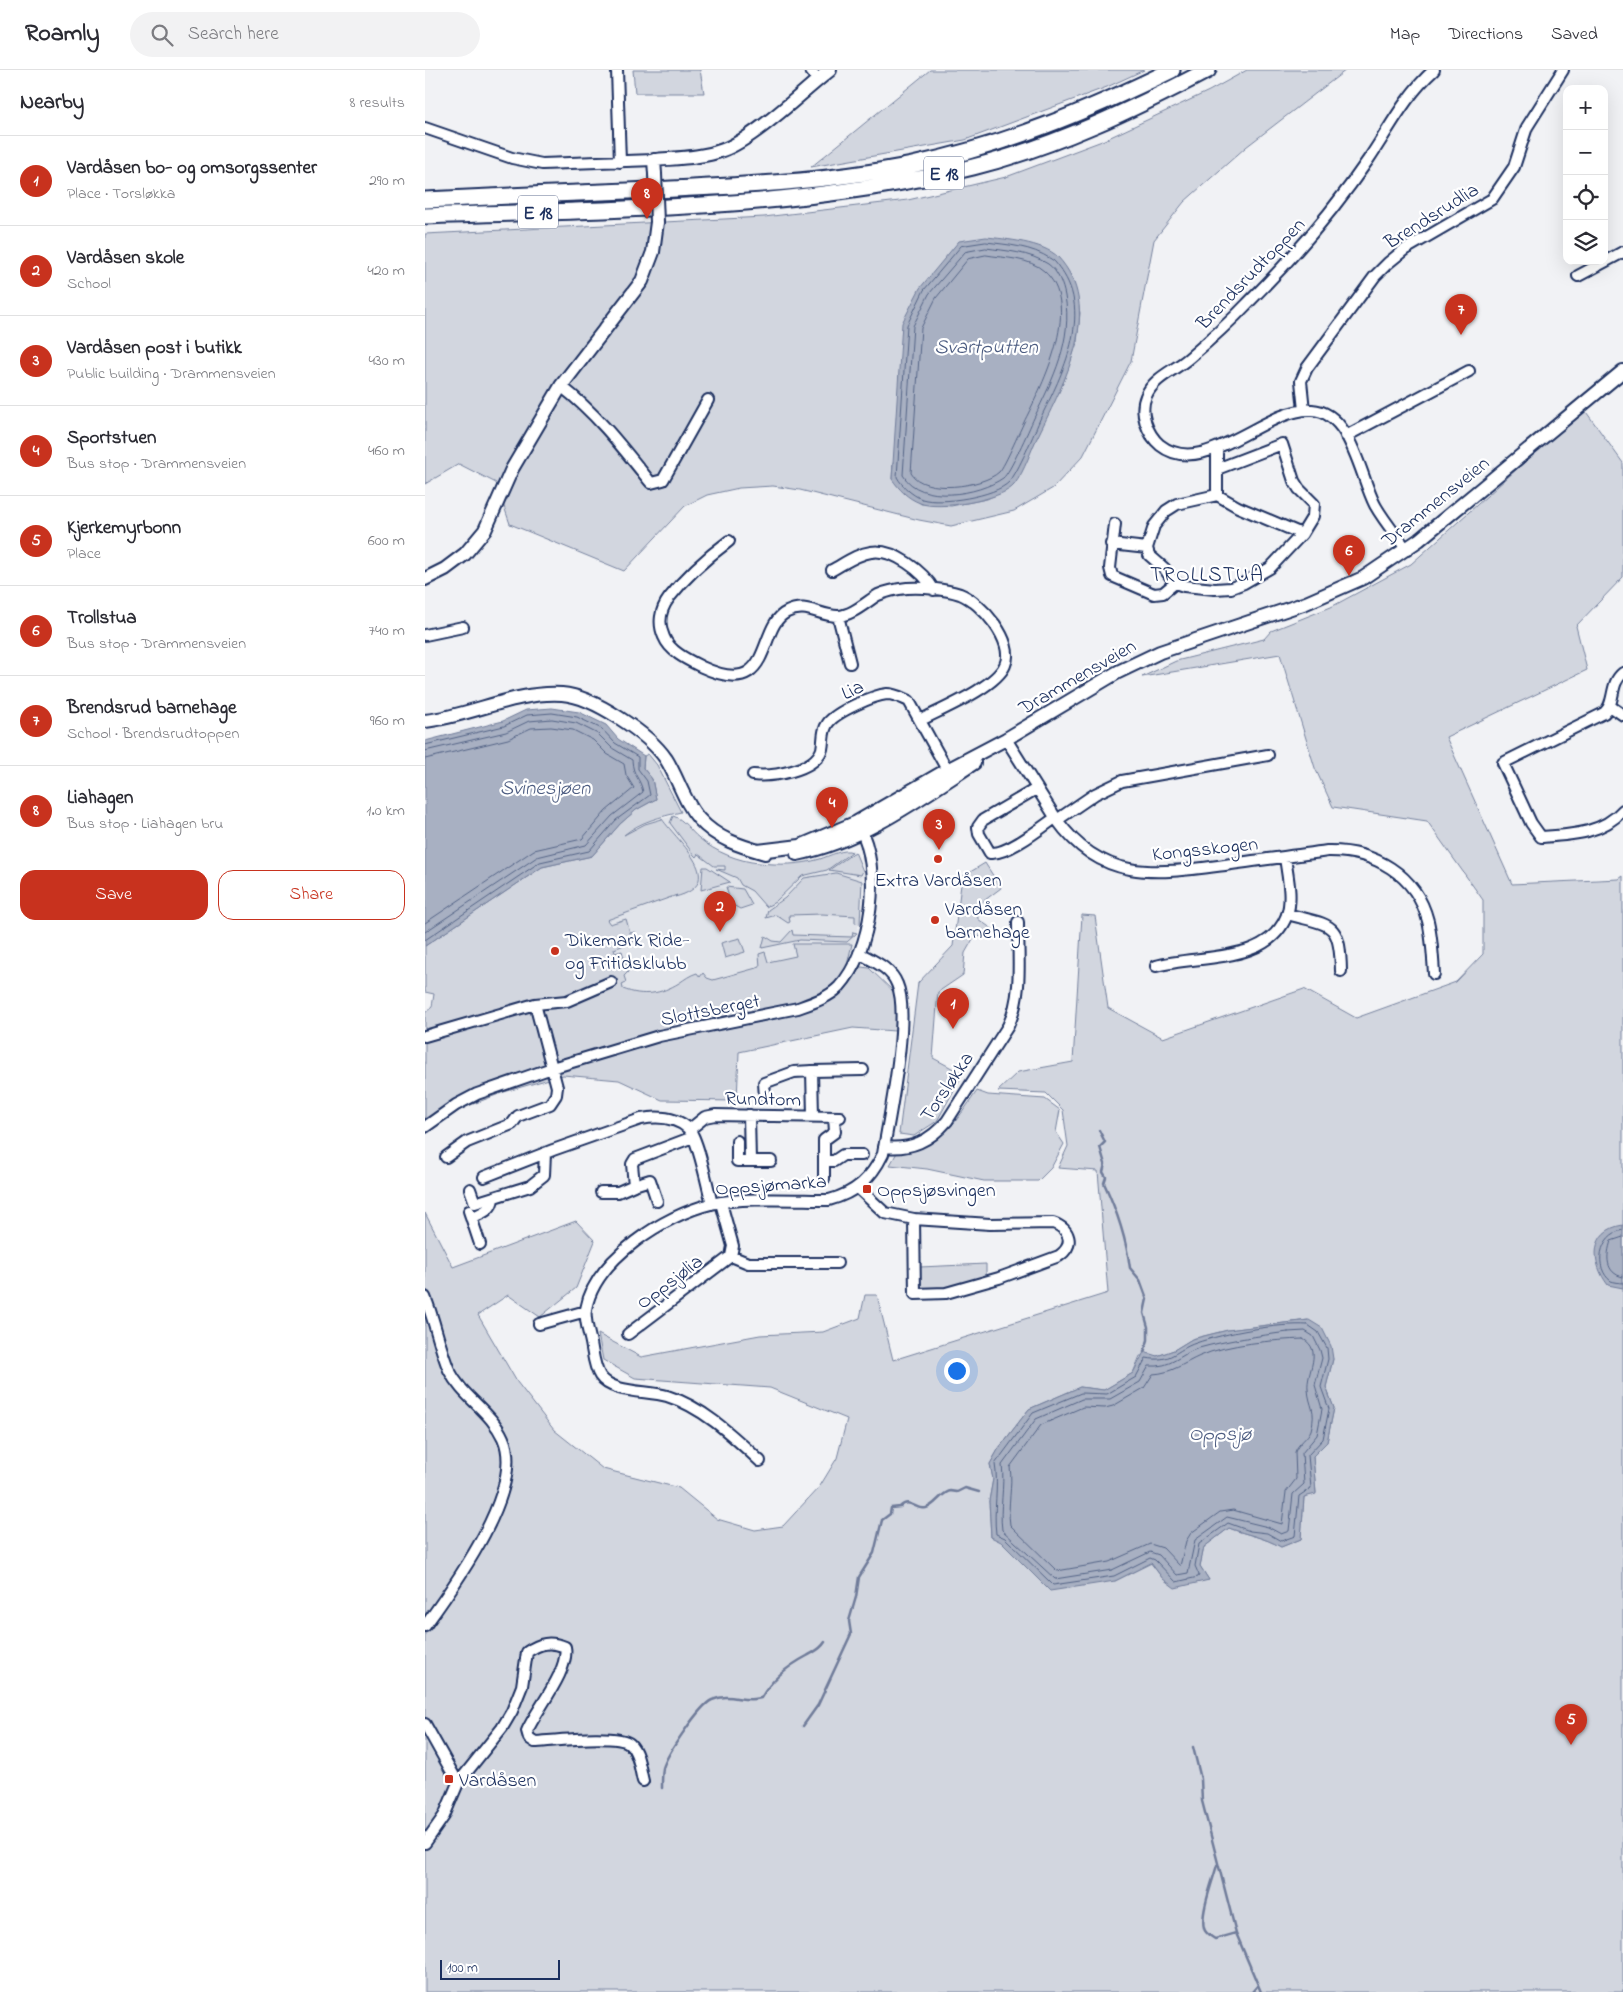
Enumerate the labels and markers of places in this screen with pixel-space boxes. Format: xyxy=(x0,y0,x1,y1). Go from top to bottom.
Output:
pin: 8 xyxy=(631,178,663,219)
pin: 7 xyxy=(1445,294,1477,335)
pin: 6 xyxy=(1333,535,1365,576)
pin: 4 xyxy=(816,787,848,828)
pin: 3 xyxy=(923,809,955,850)
marker: Extra Vardåsen xyxy=(932,853,944,865)
place label: Extra Vardåsen xyxy=(874,867,1002,896)
pin: 2 xyxy=(704,891,736,932)
place label: Vardåsen barnehage xyxy=(944,896,1030,949)
marker: Vardåsen barnehage xyxy=(929,914,941,926)
place label: Dikemark Ride- og Fritidsklubb xyxy=(564,927,690,980)
marker: Dikemark Ride- og Fritidsklubb xyxy=(549,945,561,957)
pin: 1 xyxy=(937,988,969,1029)
place label: Oppsjøsvingen xyxy=(877,1177,996,1207)
marker: Oppsjøsvingen xyxy=(861,1183,873,1195)
pin: 5 xyxy=(1555,1704,1587,1745)
place label: Vardåsen xyxy=(458,1767,537,1796)
marker: Vardåsen xyxy=(443,1773,455,1785)

